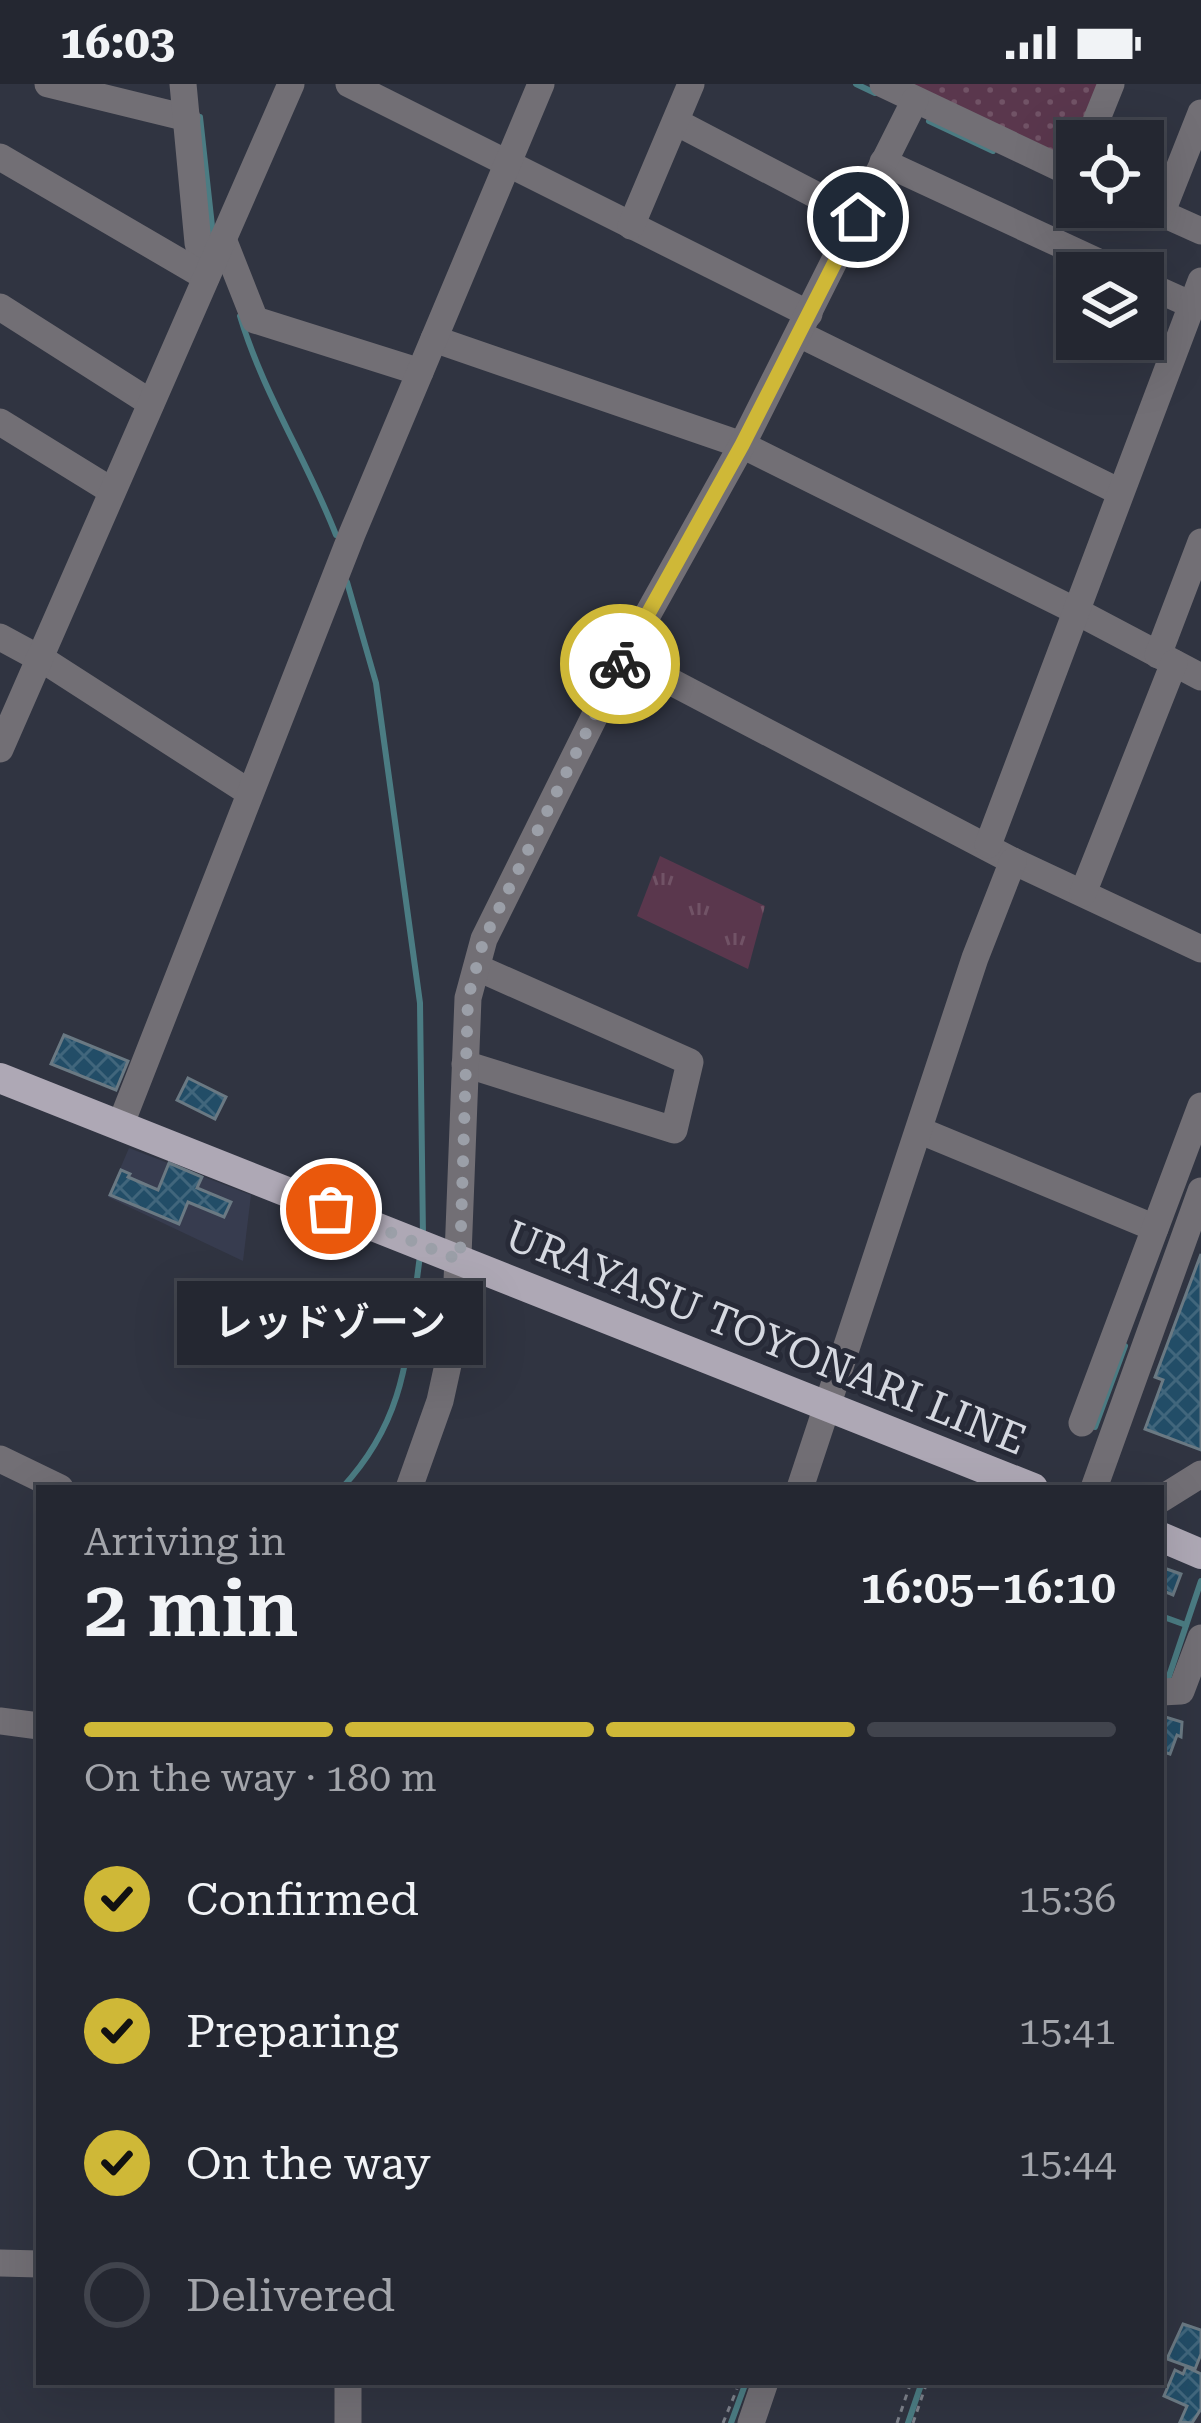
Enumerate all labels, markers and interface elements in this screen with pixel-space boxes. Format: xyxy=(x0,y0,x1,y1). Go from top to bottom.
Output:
text: 16:03 xyxy=(60,16,175,69)
map controls xyxy=(1056,120,1164,360)
button: locate xyxy=(1056,120,1164,228)
pin xyxy=(807,166,909,268)
icon: home xyxy=(825,184,891,250)
button: layers xyxy=(1056,252,1164,360)
courier xyxy=(560,604,680,724)
icon: bike xyxy=(587,631,653,697)
pin xyxy=(280,1158,382,1260)
icon: bag xyxy=(298,1176,364,1242)
street label: URAYASU TOYONARI LINE xyxy=(498,1210,1033,1465)
callout: レッドゾーン xyxy=(178,1281,484,1365)
text: レッドゾーン xyxy=(214,1300,446,1346)
text: Arriving in xyxy=(84,1519,286,1565)
text: 16:05–16:10 xyxy=(860,1561,1116,1614)
text: 2 min xyxy=(84,1564,299,1655)
text: On the way · 180 m xyxy=(84,1755,436,1801)
icon: check xyxy=(84,1866,150,1932)
text: Confirmed xyxy=(186,1873,419,1926)
text: 15:36 xyxy=(1019,1876,1116,1922)
icon: check xyxy=(84,1998,150,2064)
text: Preparing xyxy=(186,2005,399,2058)
text: 15:41 xyxy=(1019,2008,1116,2054)
icon: check xyxy=(84,2130,150,2196)
text: On the way xyxy=(186,2137,431,2190)
text: 15:44 xyxy=(1019,2140,1116,2186)
text: Delivered xyxy=(186,2269,395,2322)

